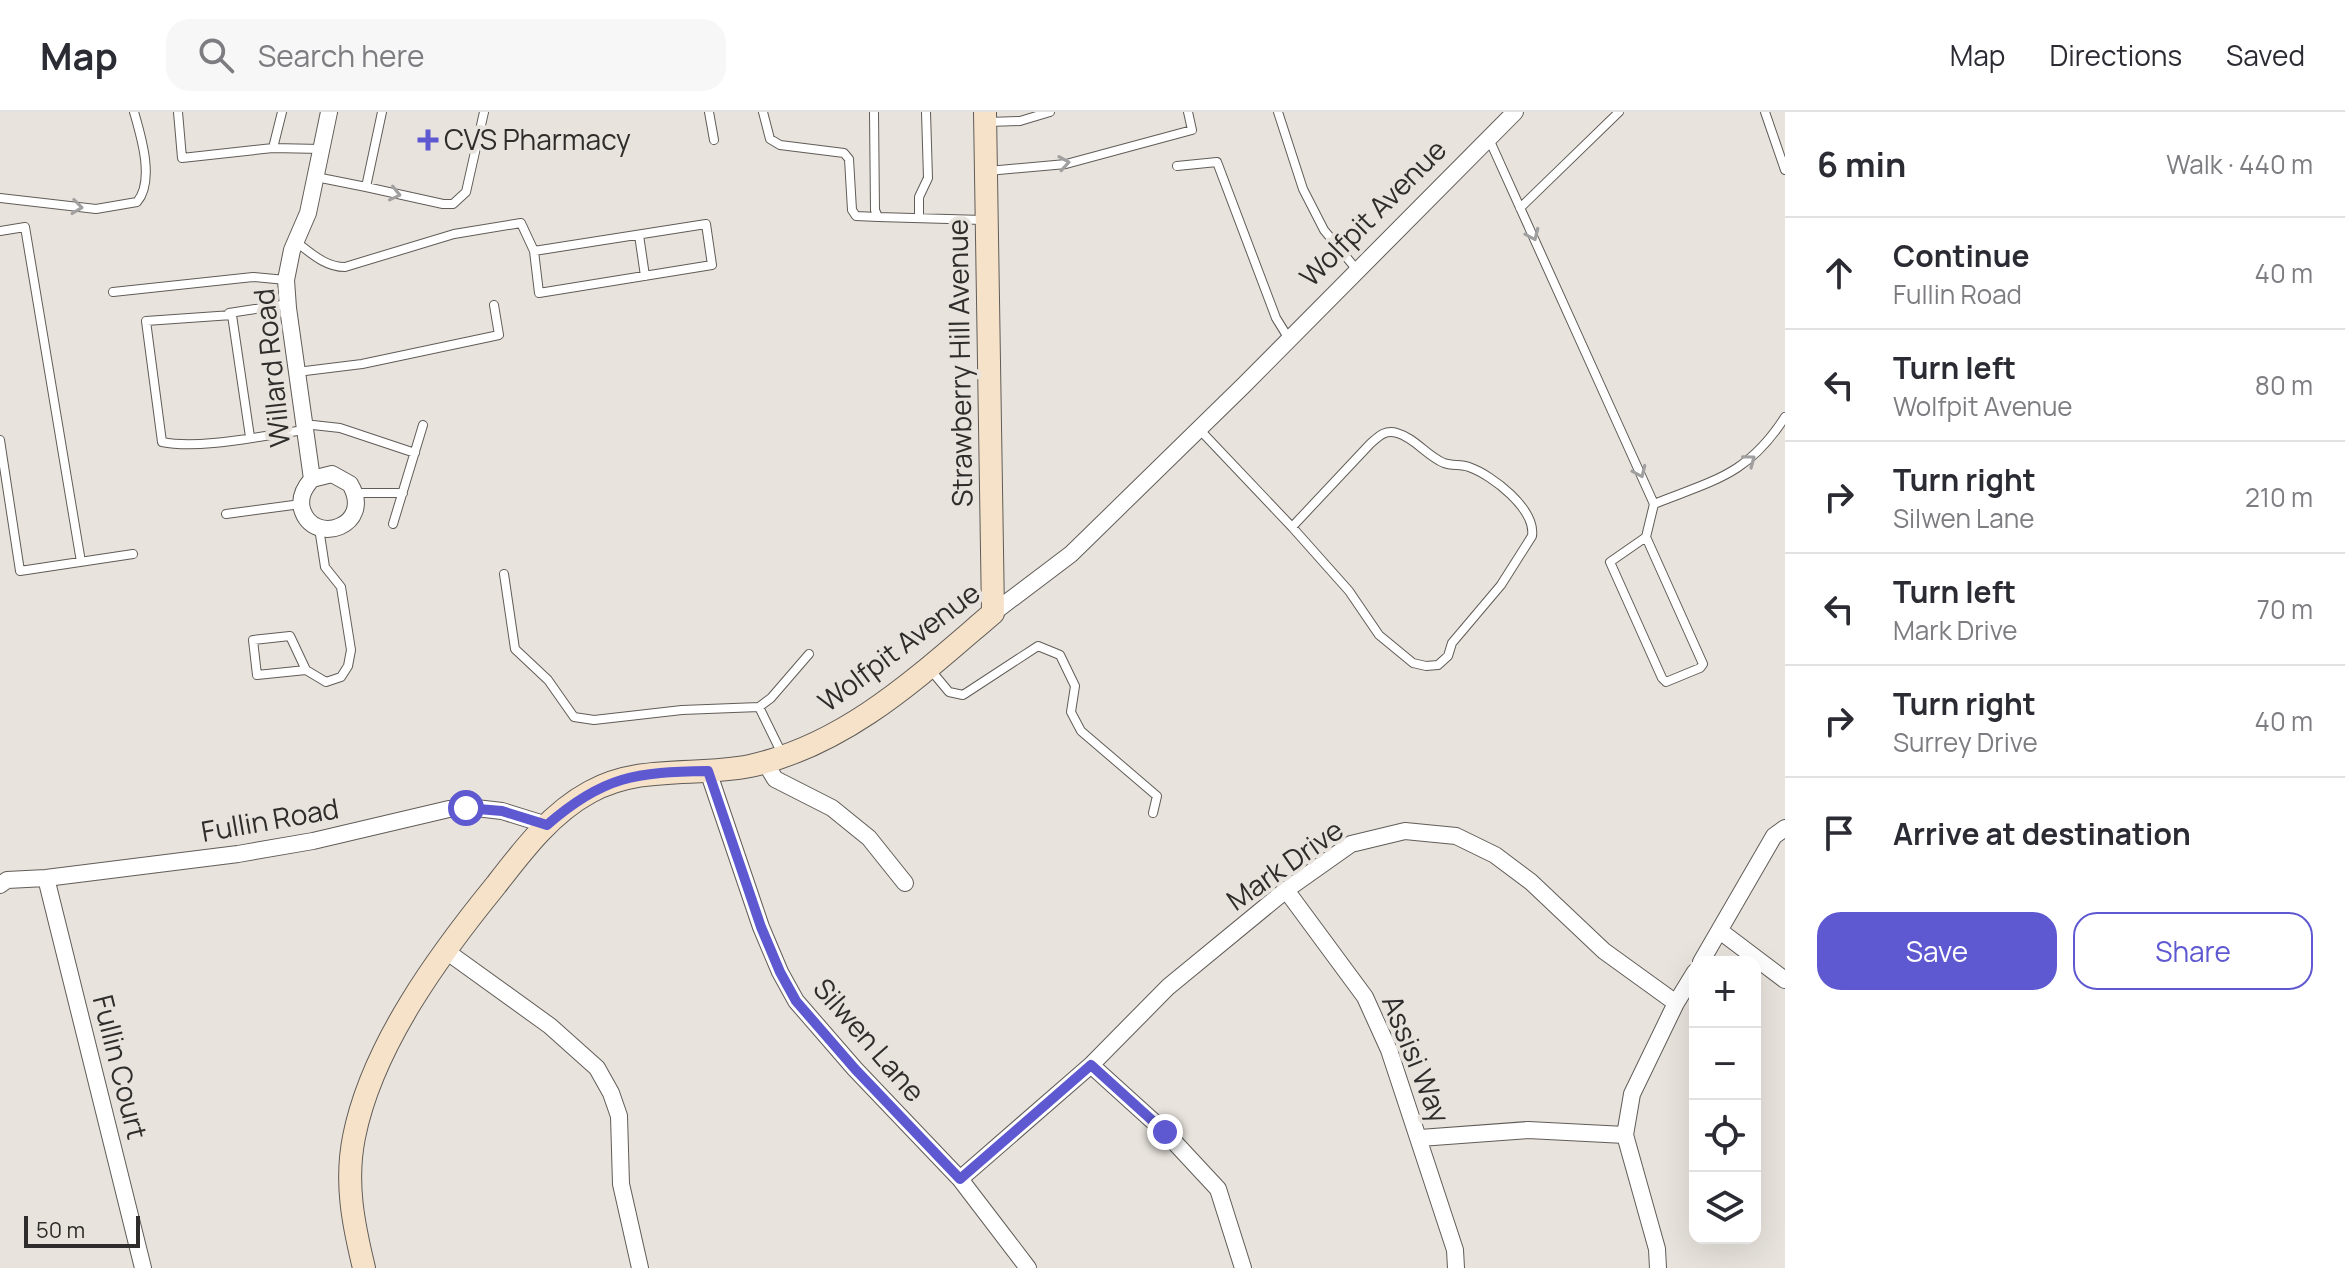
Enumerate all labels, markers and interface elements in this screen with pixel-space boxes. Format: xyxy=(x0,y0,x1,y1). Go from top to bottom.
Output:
search box xyxy=(166,19,726,91)
text: Map xyxy=(40,29,118,81)
icon: search xyxy=(194,33,238,77)
text: Search here xyxy=(258,35,425,76)
text: Map xyxy=(1950,36,2005,74)
text: Directions xyxy=(2049,36,2182,74)
text: Saved xyxy=(2226,36,2305,74)
place label: CVS Pharmacy xyxy=(444,120,631,158)
marker: CVS Pharmacy xyxy=(419,131,437,149)
street label: Wolfpit Avenue xyxy=(1291,131,1454,294)
text: 6 min xyxy=(1817,141,1906,187)
text: Walk · 440 m xyxy=(2166,146,2313,182)
one-way arrow xyxy=(1058,155,1071,172)
one-way arrow xyxy=(387,185,401,202)
one-way arrow xyxy=(71,198,84,215)
street label: Strawberry Hill Avenue xyxy=(937,219,981,507)
one-way arrow xyxy=(1523,227,1539,241)
text: Continue xyxy=(1893,235,2029,276)
icon: ahead xyxy=(1817,251,1861,295)
text: 40 m xyxy=(2255,255,2313,291)
text: Fullin Road xyxy=(1893,276,2022,312)
street label: Willard Road xyxy=(244,287,298,449)
text: Turn left xyxy=(1893,347,2016,388)
icon: left xyxy=(1817,363,1861,407)
text: 80 m xyxy=(2255,367,2313,403)
text: Wolfpit Avenue xyxy=(1893,388,2073,424)
one-way arrow xyxy=(1741,455,1756,469)
text: Turn right xyxy=(1893,459,2036,500)
one-way arrow xyxy=(1630,464,1646,478)
icon: right xyxy=(1817,475,1861,519)
text: 210 m xyxy=(2245,479,2313,515)
text: Silwen Lane xyxy=(1893,500,2034,536)
text: Turn left xyxy=(1893,571,2016,612)
street label: Wolfpit Avenue xyxy=(810,573,987,720)
icon: left xyxy=(1817,587,1861,631)
text: 70 m xyxy=(2257,591,2313,627)
text: Mark Drive xyxy=(1893,612,2018,648)
text: Turn right xyxy=(1893,683,2036,724)
icon: right xyxy=(1817,699,1861,743)
text: 40 m xyxy=(2255,703,2313,739)
text: Surrey Drive xyxy=(1893,724,2038,760)
street label: Fullin Road xyxy=(198,788,342,850)
route start xyxy=(448,790,484,826)
street label: Mark Drive xyxy=(1219,810,1350,918)
icon: arrive xyxy=(1817,811,1861,855)
text: Arrive at destination xyxy=(1893,813,2191,854)
button: Save xyxy=(1817,912,2057,990)
button: Share xyxy=(2073,912,2313,990)
map controls xyxy=(1689,956,1761,1244)
button: + xyxy=(1689,956,1761,1028)
street label: Silwen Lane xyxy=(805,969,934,1109)
street label: Assisi Way xyxy=(1374,989,1460,1129)
street label: Fullin Court xyxy=(85,991,157,1143)
button: − xyxy=(1689,1028,1761,1100)
button: locate xyxy=(1689,1100,1761,1172)
route end xyxy=(1147,1114,1183,1150)
button: layers xyxy=(1689,1172,1761,1244)
scale bar xyxy=(24,1212,140,1248)
text: 50 m xyxy=(36,1215,85,1245)

